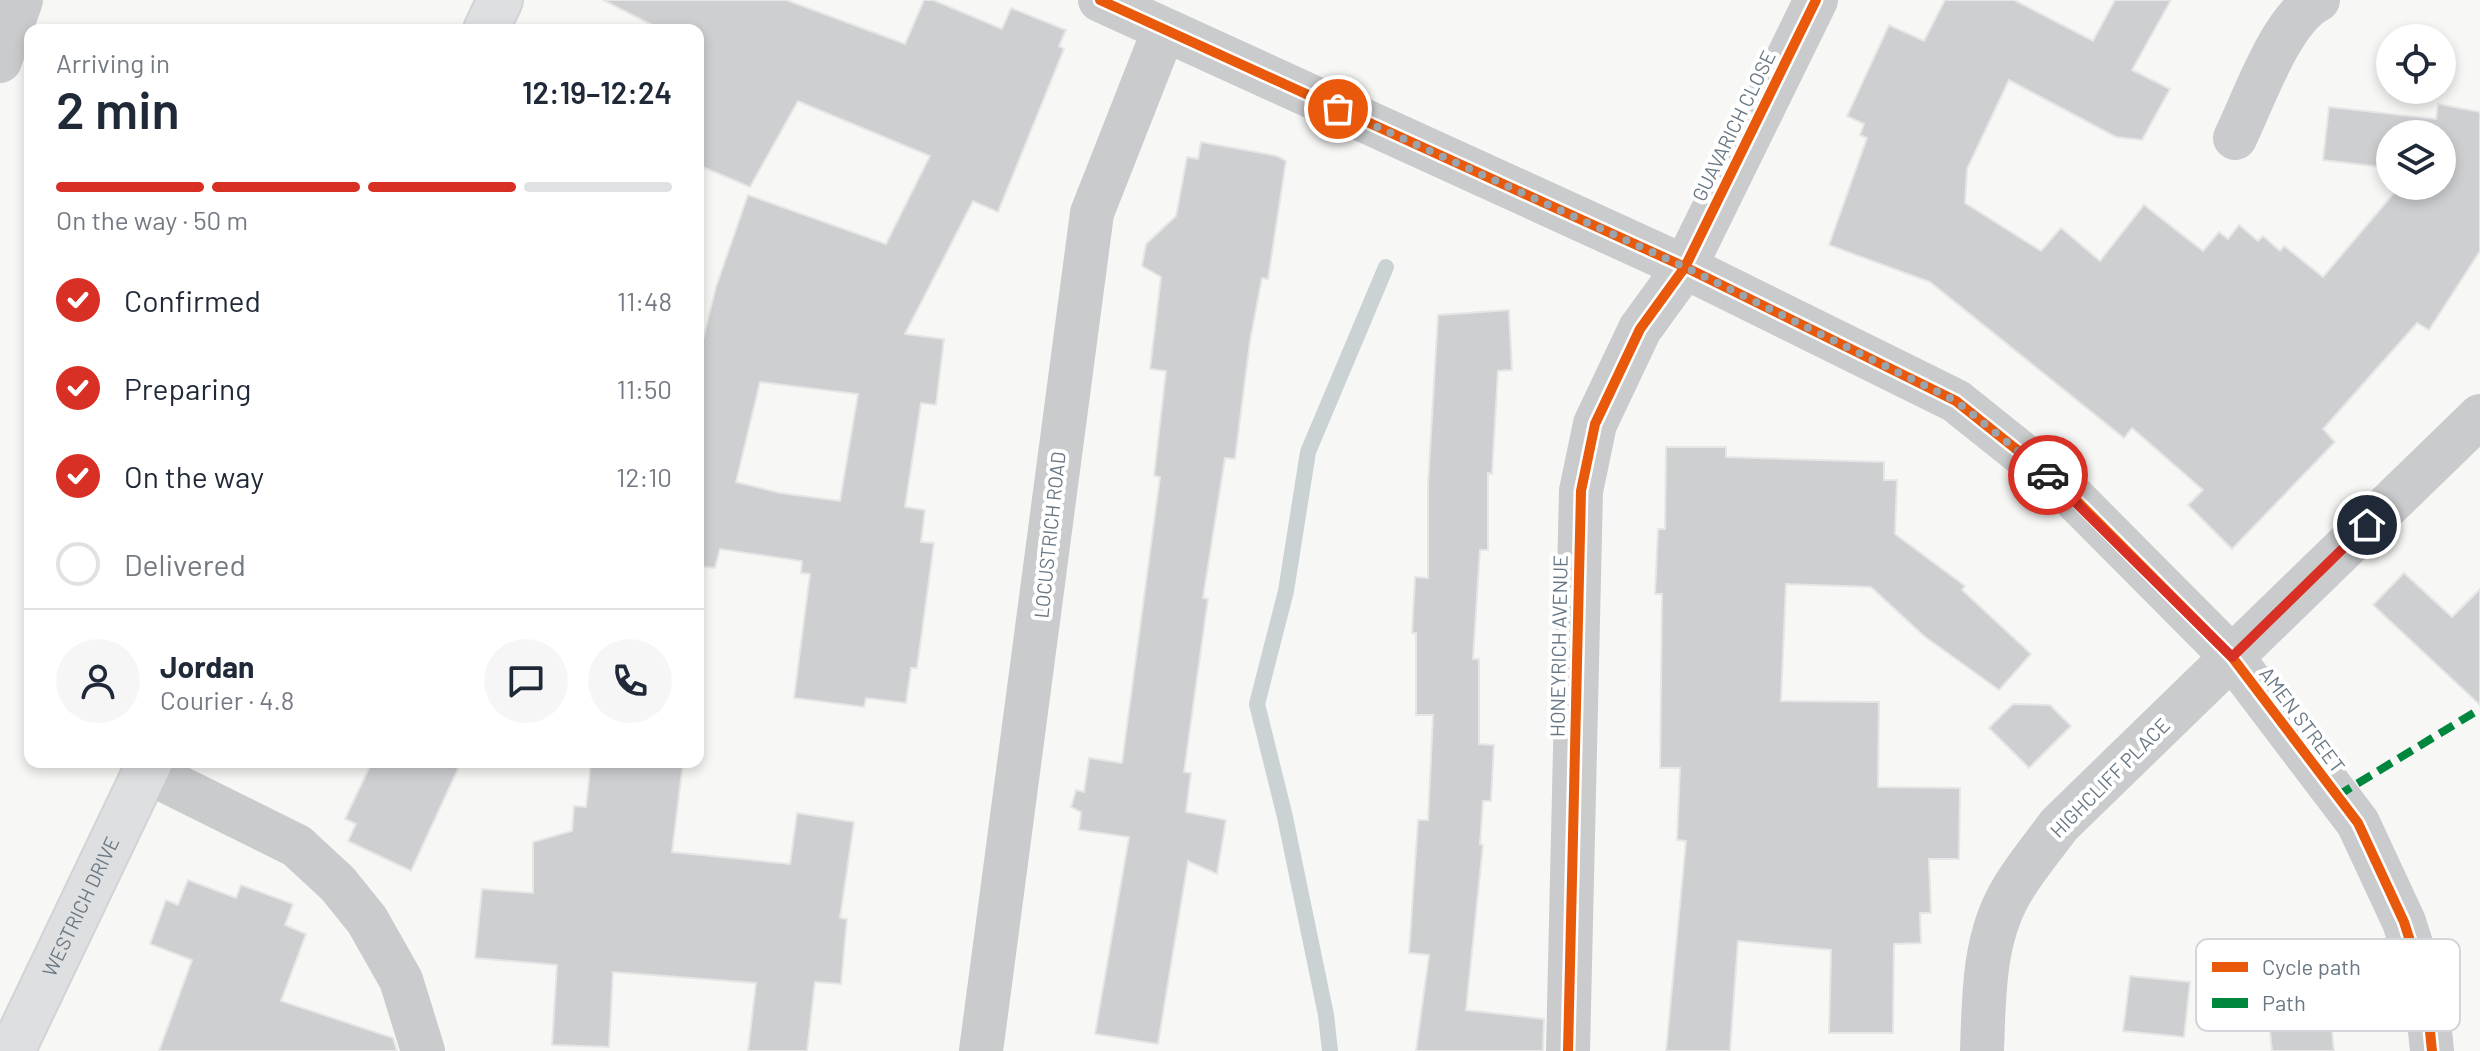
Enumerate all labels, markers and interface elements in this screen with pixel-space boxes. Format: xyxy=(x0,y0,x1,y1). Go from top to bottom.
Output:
map controls xyxy=(2376,24,2456,200)
button: locate xyxy=(2376,24,2456,104)
street label: GUAVARICH CLOSE xyxy=(1686,46,1780,205)
text: Arriving in xyxy=(56,47,170,78)
text: 12:19–12:24 xyxy=(522,74,672,110)
pin xyxy=(1304,75,1372,143)
text: 2 min xyxy=(56,77,180,139)
icon: bag xyxy=(1316,87,1360,131)
button: layers xyxy=(2376,120,2456,200)
text: On the way · 50 m xyxy=(56,204,248,235)
icon: check xyxy=(56,278,100,322)
text: Confirmed xyxy=(124,282,261,318)
text: 11:48 xyxy=(617,285,672,316)
icon: check xyxy=(56,366,100,410)
text: Preparing xyxy=(124,370,251,406)
text: 11:50 xyxy=(617,373,672,404)
courier xyxy=(2008,435,2088,515)
street label: LOCUSTRICH ROAD xyxy=(1028,450,1070,619)
icon: car xyxy=(2026,453,2070,497)
icon: check xyxy=(56,454,100,498)
text: On the way xyxy=(124,458,264,494)
text: 12:10 xyxy=(616,461,672,492)
pin xyxy=(2333,491,2401,559)
icon: home xyxy=(2345,503,2389,547)
text: Delivered xyxy=(124,546,246,582)
street label: HONEYRICH AVENUE xyxy=(1544,555,1572,737)
button: person xyxy=(56,639,140,723)
button: chat xyxy=(484,639,568,723)
button: phone xyxy=(588,639,672,723)
text: Jordan xyxy=(160,648,255,684)
street label: AMEN STREET xyxy=(2255,662,2350,777)
text: Courier · 4.8 xyxy=(160,684,294,715)
street label: HIGHCLIFF PLACE xyxy=(2045,713,2174,842)
street label: WESTRICH DRIVE xyxy=(36,832,124,980)
legend xyxy=(2196,939,2460,1031)
text: Cycle path xyxy=(2262,953,2361,979)
text: Path xyxy=(2262,989,2306,1015)

